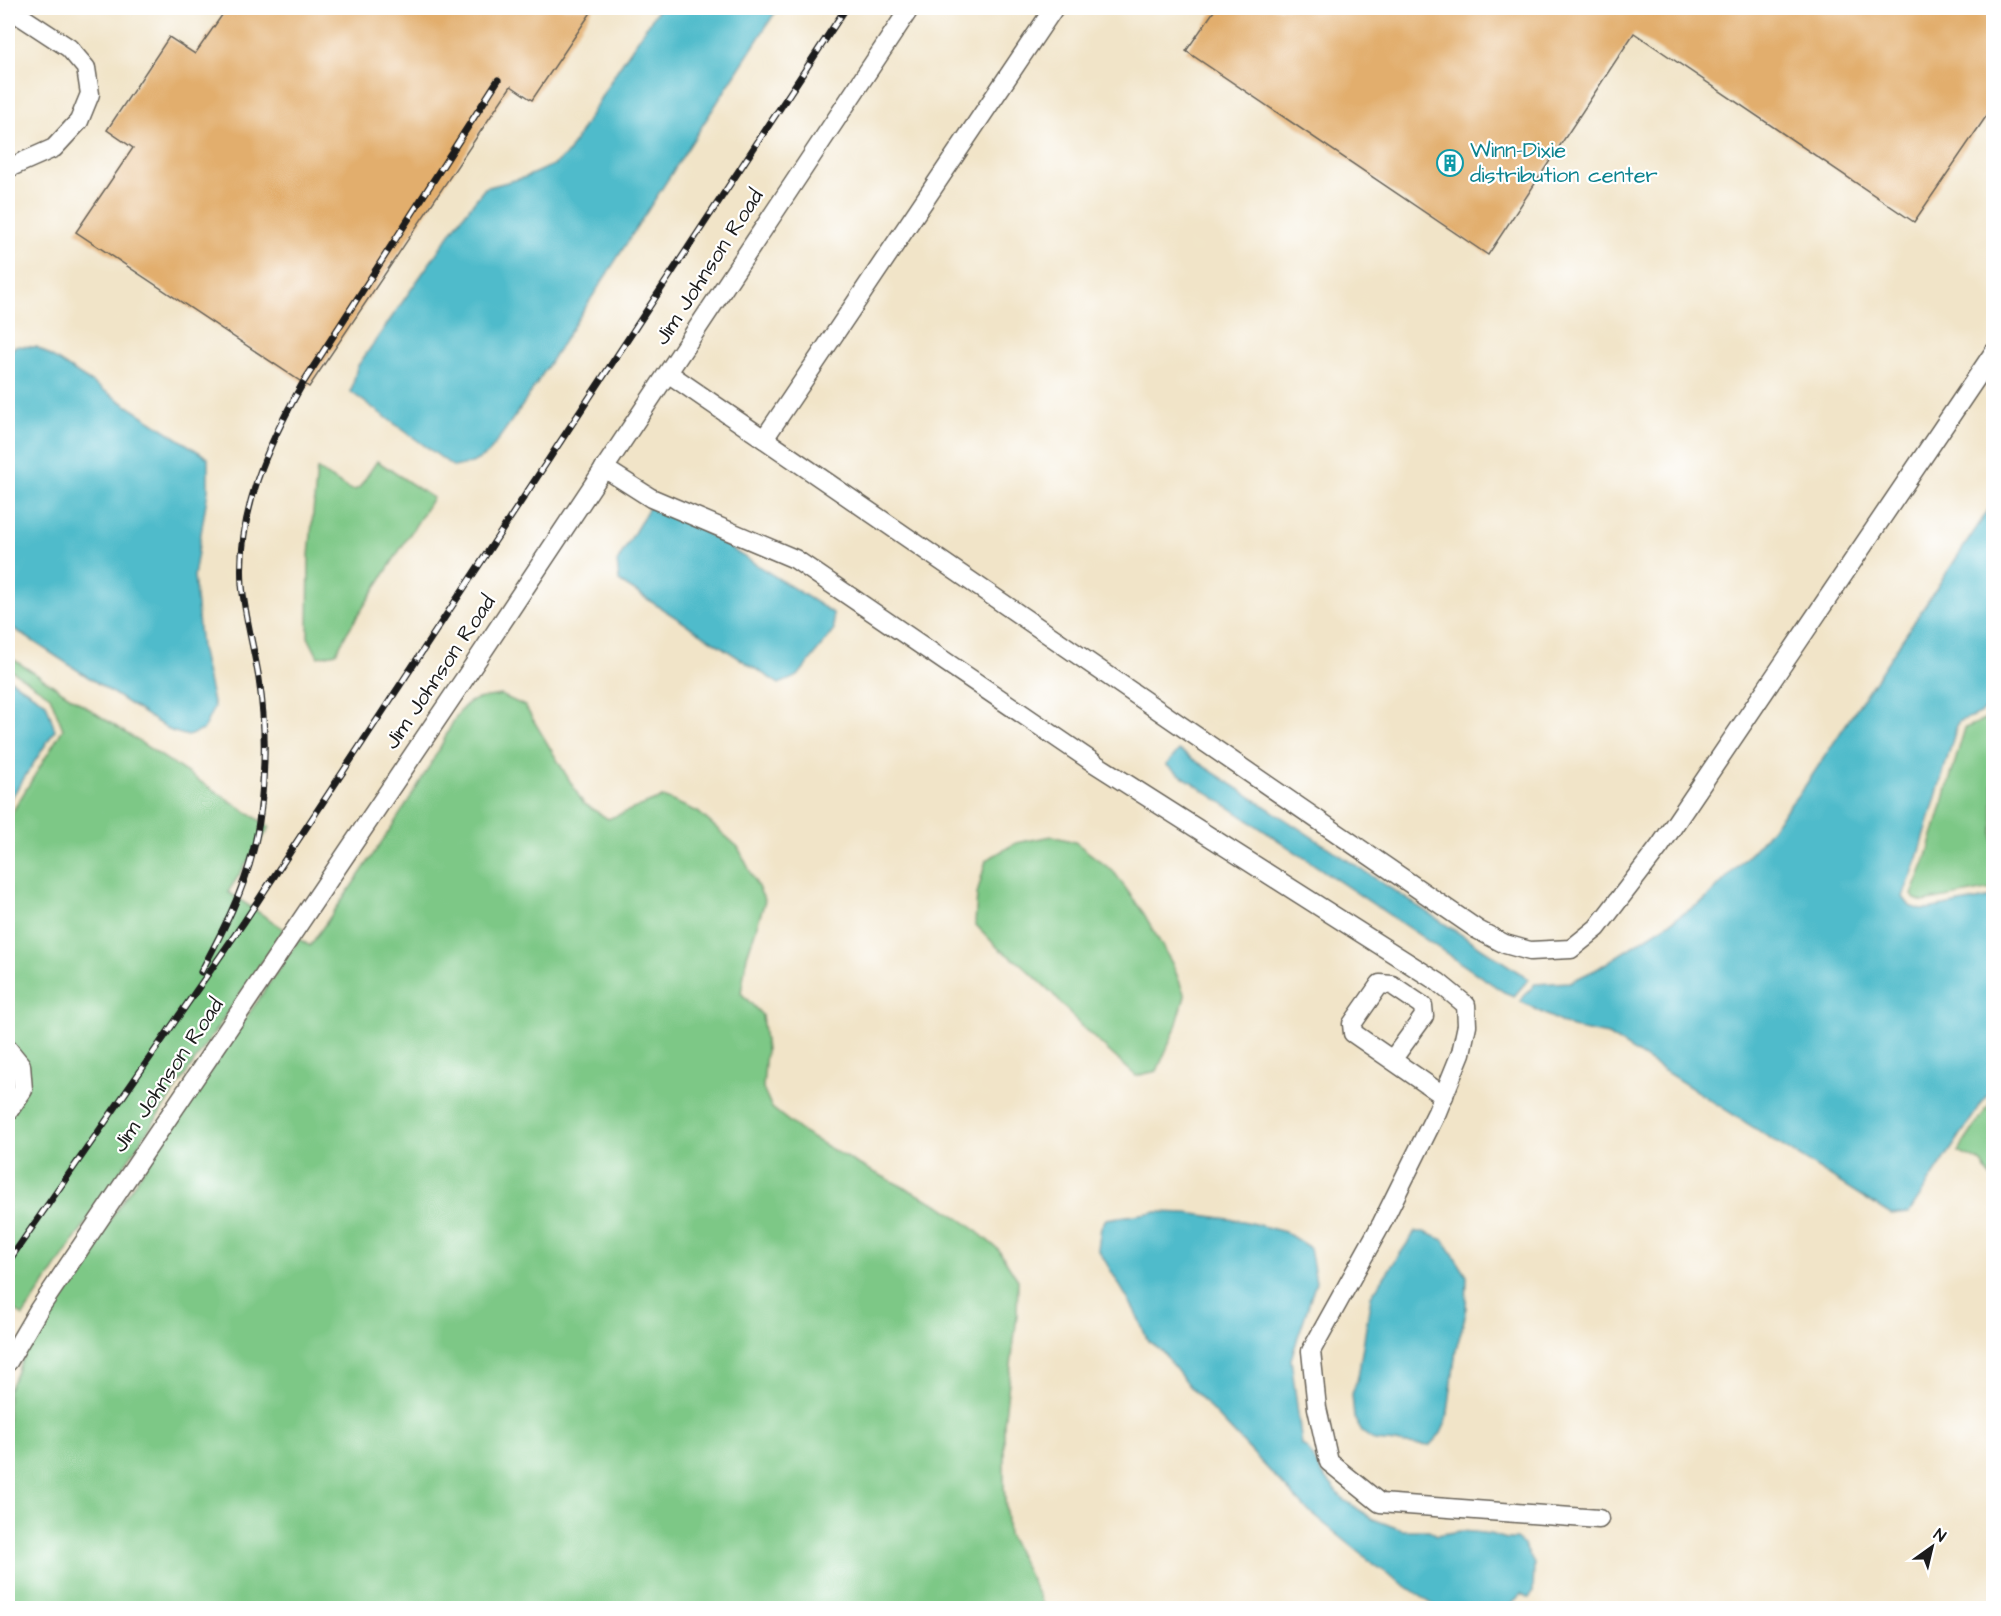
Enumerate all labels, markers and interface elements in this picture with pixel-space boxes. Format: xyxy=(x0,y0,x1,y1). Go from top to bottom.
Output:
place label: Winn-Dixie distribution center xyxy=(1470,135,1658,191)
building icon: Winn-Dixie distribution center xyxy=(1435,148,1465,178)
street label: Jim Johnson Road xyxy=(647,183,771,351)
street label: Jim Johnson Road xyxy=(377,588,503,756)
street label: Jim Johnson Road xyxy=(105,991,231,1159)
north arrow xyxy=(1902,1517,1962,1577)
text: N xyxy=(1930,1523,1950,1547)

